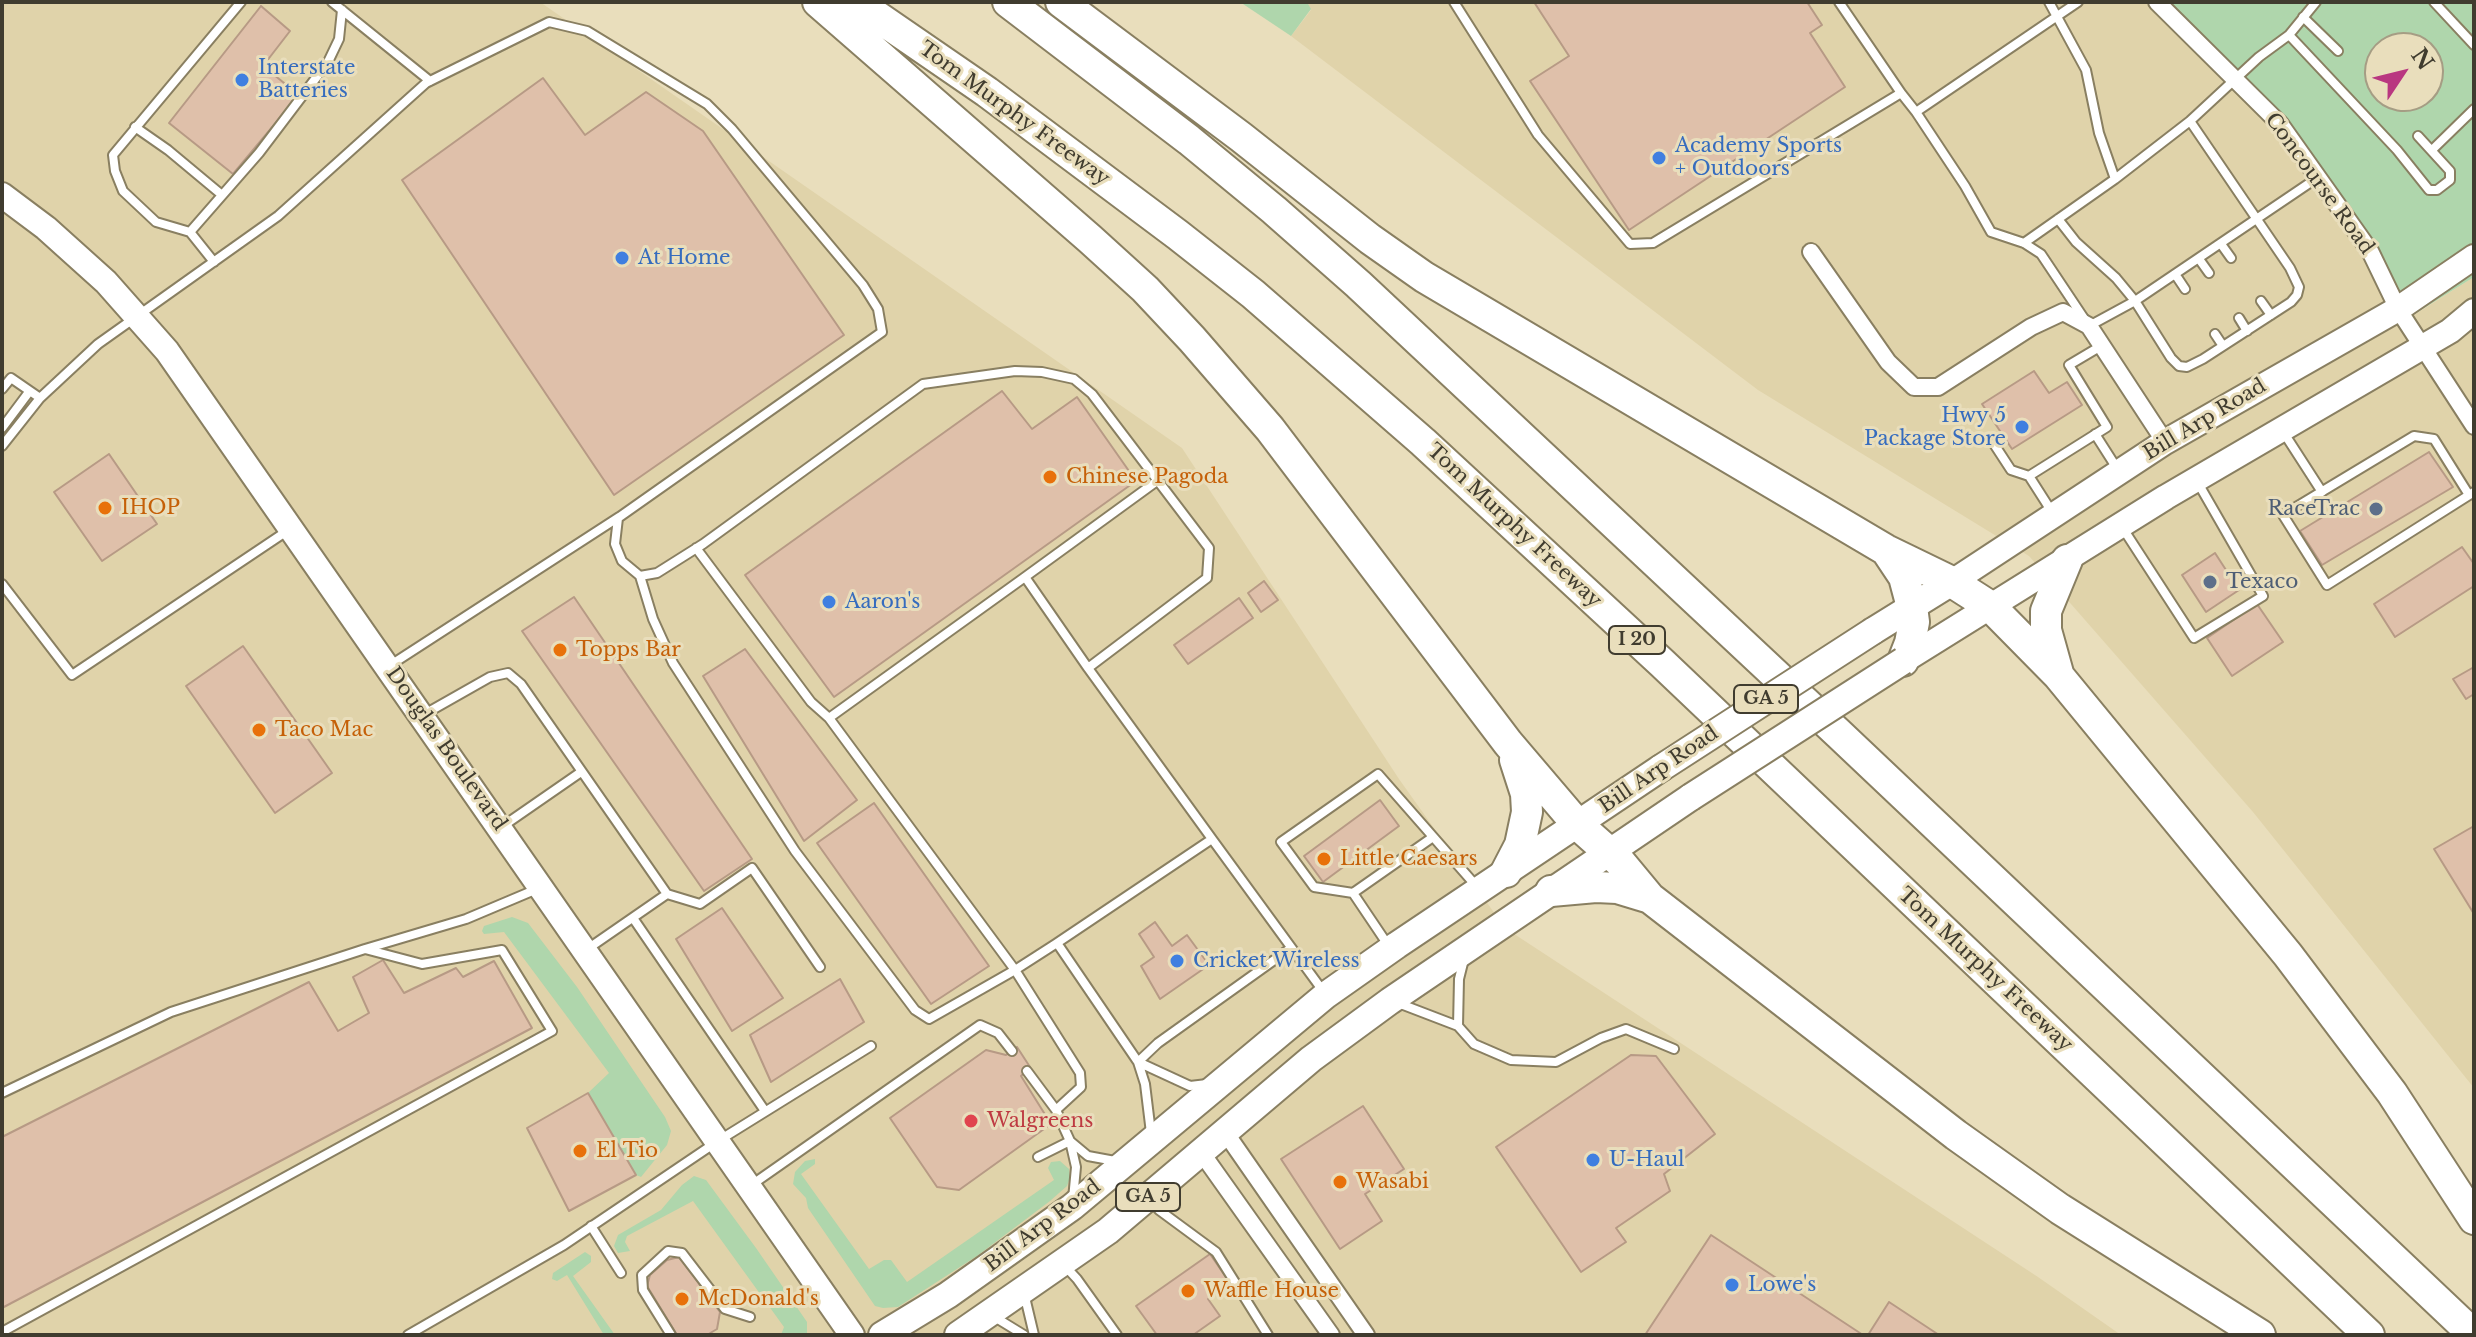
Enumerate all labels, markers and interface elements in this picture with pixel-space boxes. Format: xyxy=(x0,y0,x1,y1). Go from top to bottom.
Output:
north arrow xyxy=(2364,32,2444,112)
street label: Tom Murphy Freeway xyxy=(914,37,1114,191)
text: N xyxy=(2405,43,2439,75)
place label: Interstate Batteries xyxy=(258,56,355,103)
marker: Interstate Batteries xyxy=(233,71,251,89)
street label: Concourse Road xyxy=(2260,109,2378,259)
place label: Academy Sports + Outdoors xyxy=(1675,134,1842,181)
marker: Academy Sports + Outdoors xyxy=(1650,149,1668,167)
place label: At Home xyxy=(638,246,731,270)
marker: At Home xyxy=(613,249,631,267)
street label: Bill Arp Road xyxy=(2139,374,2271,466)
place label: Hwy 5 Package Store xyxy=(1864,404,2006,451)
marker: Hwy 5 Package Store xyxy=(2013,418,2031,436)
street label: Tom Murphy Freeway xyxy=(1422,439,1606,613)
place label: Chinese Pagoda xyxy=(1066,465,1228,489)
marker: Chinese Pagoda xyxy=(1041,468,1059,486)
place label: IHOP xyxy=(121,496,180,520)
place label: RaceTrac xyxy=(2267,497,2360,521)
marker: IHOP xyxy=(96,499,114,517)
marker: RaceTrac xyxy=(2367,500,2385,518)
place label: Texaco xyxy=(2226,570,2298,594)
marker: Texaco xyxy=(2201,573,2219,591)
place label: Aaron's xyxy=(845,590,920,614)
marker: Aaron's xyxy=(820,593,838,611)
road number: I 20 xyxy=(1609,626,1665,654)
place label: Topps Bar xyxy=(576,638,681,662)
marker: Topps Bar xyxy=(551,641,569,659)
street label: Douglas Boulevard xyxy=(381,663,511,835)
road number: GA 5 xyxy=(1734,685,1798,713)
place label: Taco Mac xyxy=(275,718,373,742)
marker: Taco Mac xyxy=(250,721,268,739)
street label: Bill Arp Road xyxy=(1595,721,1723,819)
place label: Little Caesars xyxy=(1340,847,1478,871)
marker: Little Caesars xyxy=(1315,850,1333,868)
street label: Tom Murphy Freeway xyxy=(1893,883,2077,1057)
place label: Cricket Wireless xyxy=(1193,949,1360,973)
marker: Cricket Wireless xyxy=(1168,952,1186,970)
place label: Walgreens xyxy=(987,1109,1093,1133)
marker: Walgreens xyxy=(962,1112,980,1130)
place label: El Tio xyxy=(596,1139,658,1163)
marker: El Tio xyxy=(571,1142,589,1160)
place label: U-Haul xyxy=(1609,1148,1685,1172)
marker: U-Haul xyxy=(1584,1151,1602,1169)
place label: Wasabi xyxy=(1356,1170,1429,1194)
marker: Wasabi xyxy=(1331,1173,1349,1191)
street label: Bill Arp Road xyxy=(981,1175,1105,1277)
road number: GA 5 xyxy=(1116,1183,1180,1211)
place label: Lowe's xyxy=(1748,1273,1816,1297)
marker: Lowe's xyxy=(1723,1276,1741,1294)
place label: Waffle House xyxy=(1204,1279,1339,1303)
marker: Waffle House xyxy=(1179,1282,1197,1300)
place label: McDonald's xyxy=(698,1287,819,1311)
marker: McDonald's xyxy=(673,1290,691,1308)

